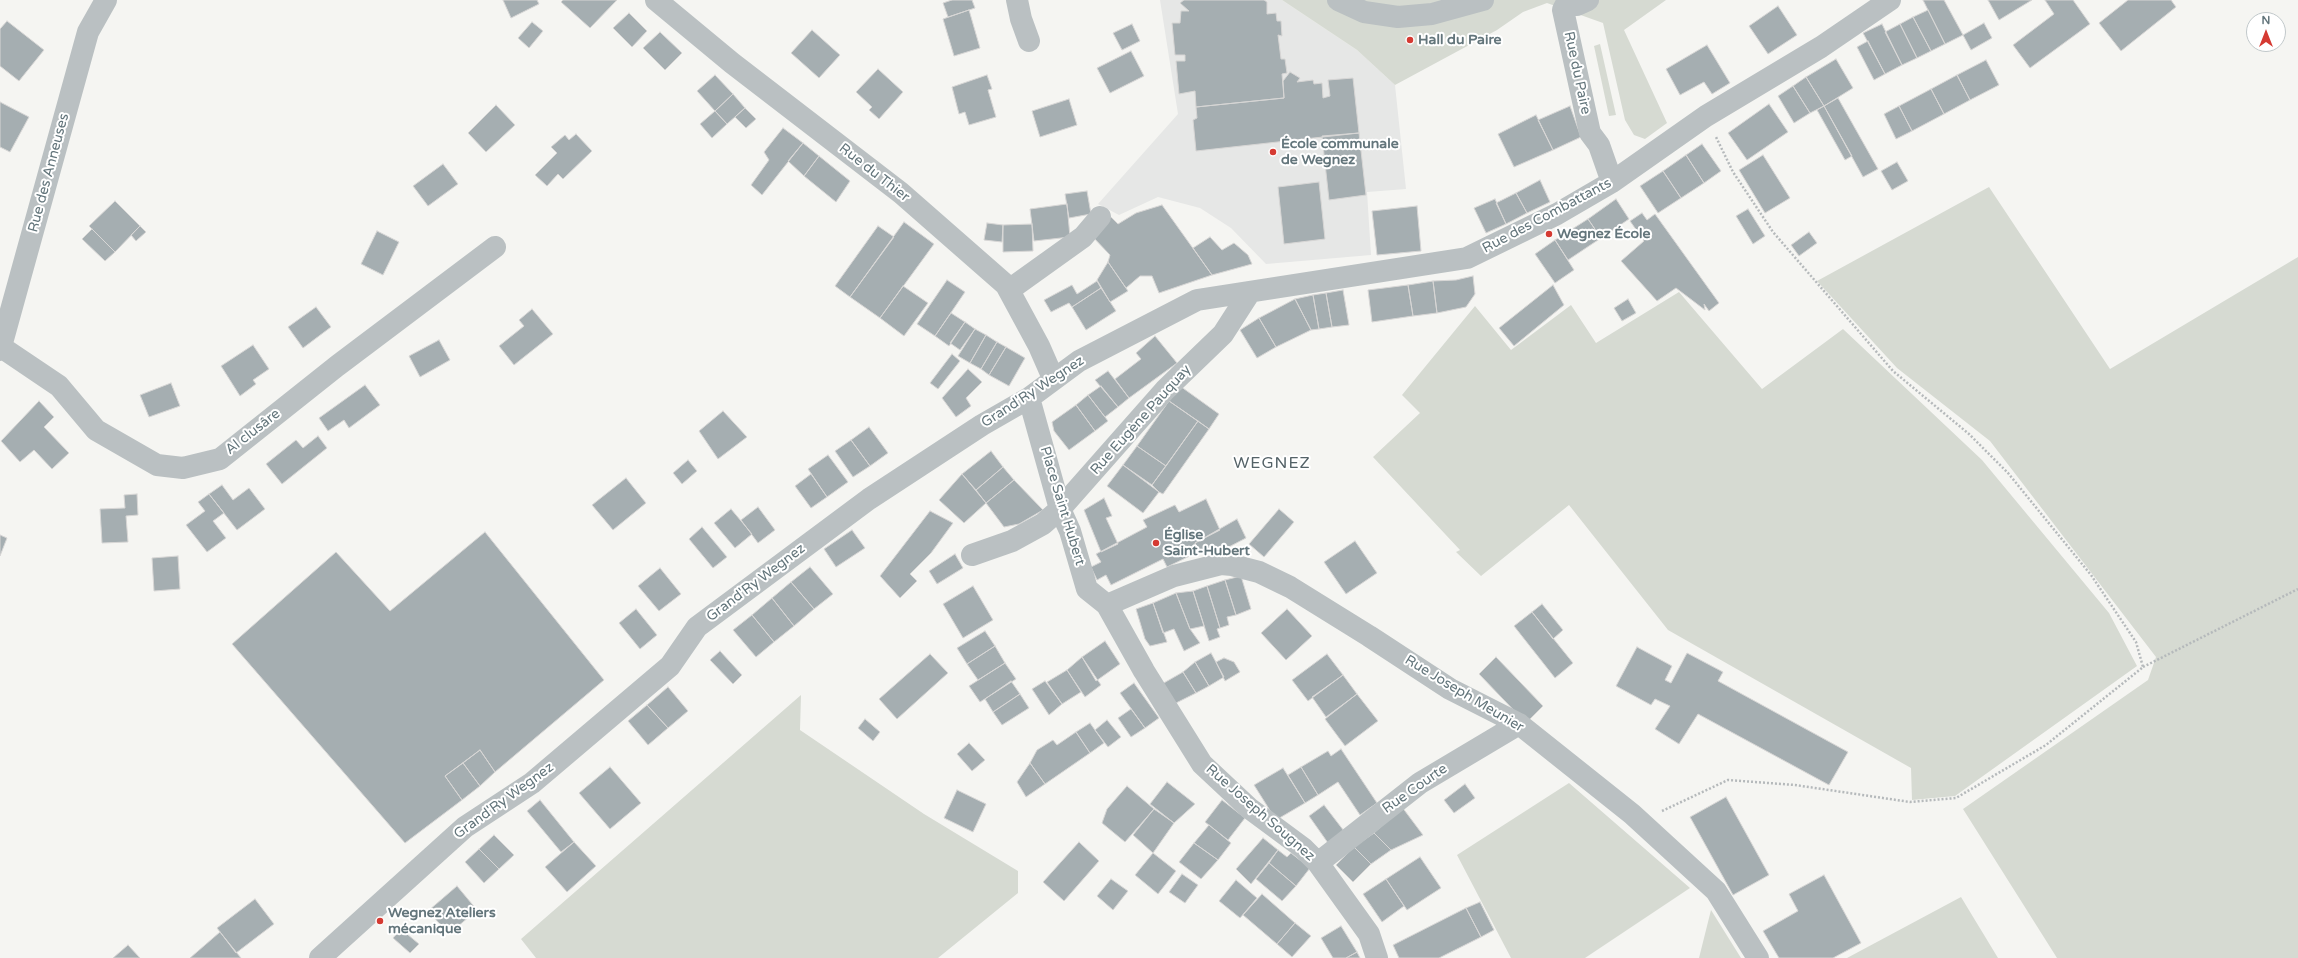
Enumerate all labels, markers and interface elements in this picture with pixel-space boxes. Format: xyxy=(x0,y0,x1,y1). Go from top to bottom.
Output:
north arrow xyxy=(2246,12,2286,52)
text: N xyxy=(2262,14,2270,27)
street label: Rue du Paire xyxy=(1560,30,1594,116)
place label: Hall du Paire xyxy=(1418,32,1502,48)
marker: Hall du Paire xyxy=(1405,35,1415,45)
street label: Rue des Anneuses xyxy=(25,112,73,234)
place label: École communale de Wegnez xyxy=(1281,136,1399,168)
street label: Rue du Thier xyxy=(835,140,913,206)
marker: École communale de Wegnez xyxy=(1268,147,1278,157)
street label: Rue des Combattants xyxy=(1480,175,1614,257)
place label: Wegnez École xyxy=(1557,226,1650,242)
marker: Wegnez École xyxy=(1544,229,1554,239)
street label: Grand'Ry Wegnez xyxy=(978,353,1088,431)
street label: Rue Eugène Pauquay xyxy=(1087,362,1195,478)
street label: Al clusâre xyxy=(222,405,284,459)
street label: Place Saint Hubert xyxy=(1036,445,1088,567)
district label: WEGNEZ xyxy=(1233,454,1311,474)
place label: Église Saint-Hubert xyxy=(1164,527,1250,560)
marker: Église Saint-Hubert xyxy=(1151,538,1161,548)
street label: Grand'Ry Wegnez xyxy=(703,540,809,626)
street label: Rue Joseph Meunier xyxy=(1401,652,1527,736)
street label: Grand'Ry Wegnez xyxy=(451,759,557,843)
street label: Rue Joseph Sougnez xyxy=(1202,761,1318,865)
street label: Rue Courte xyxy=(1379,761,1451,817)
place label: Wegnez Ateliers mécanique xyxy=(388,905,496,938)
marker: Wegnez Ateliers mécanique xyxy=(375,916,385,926)

